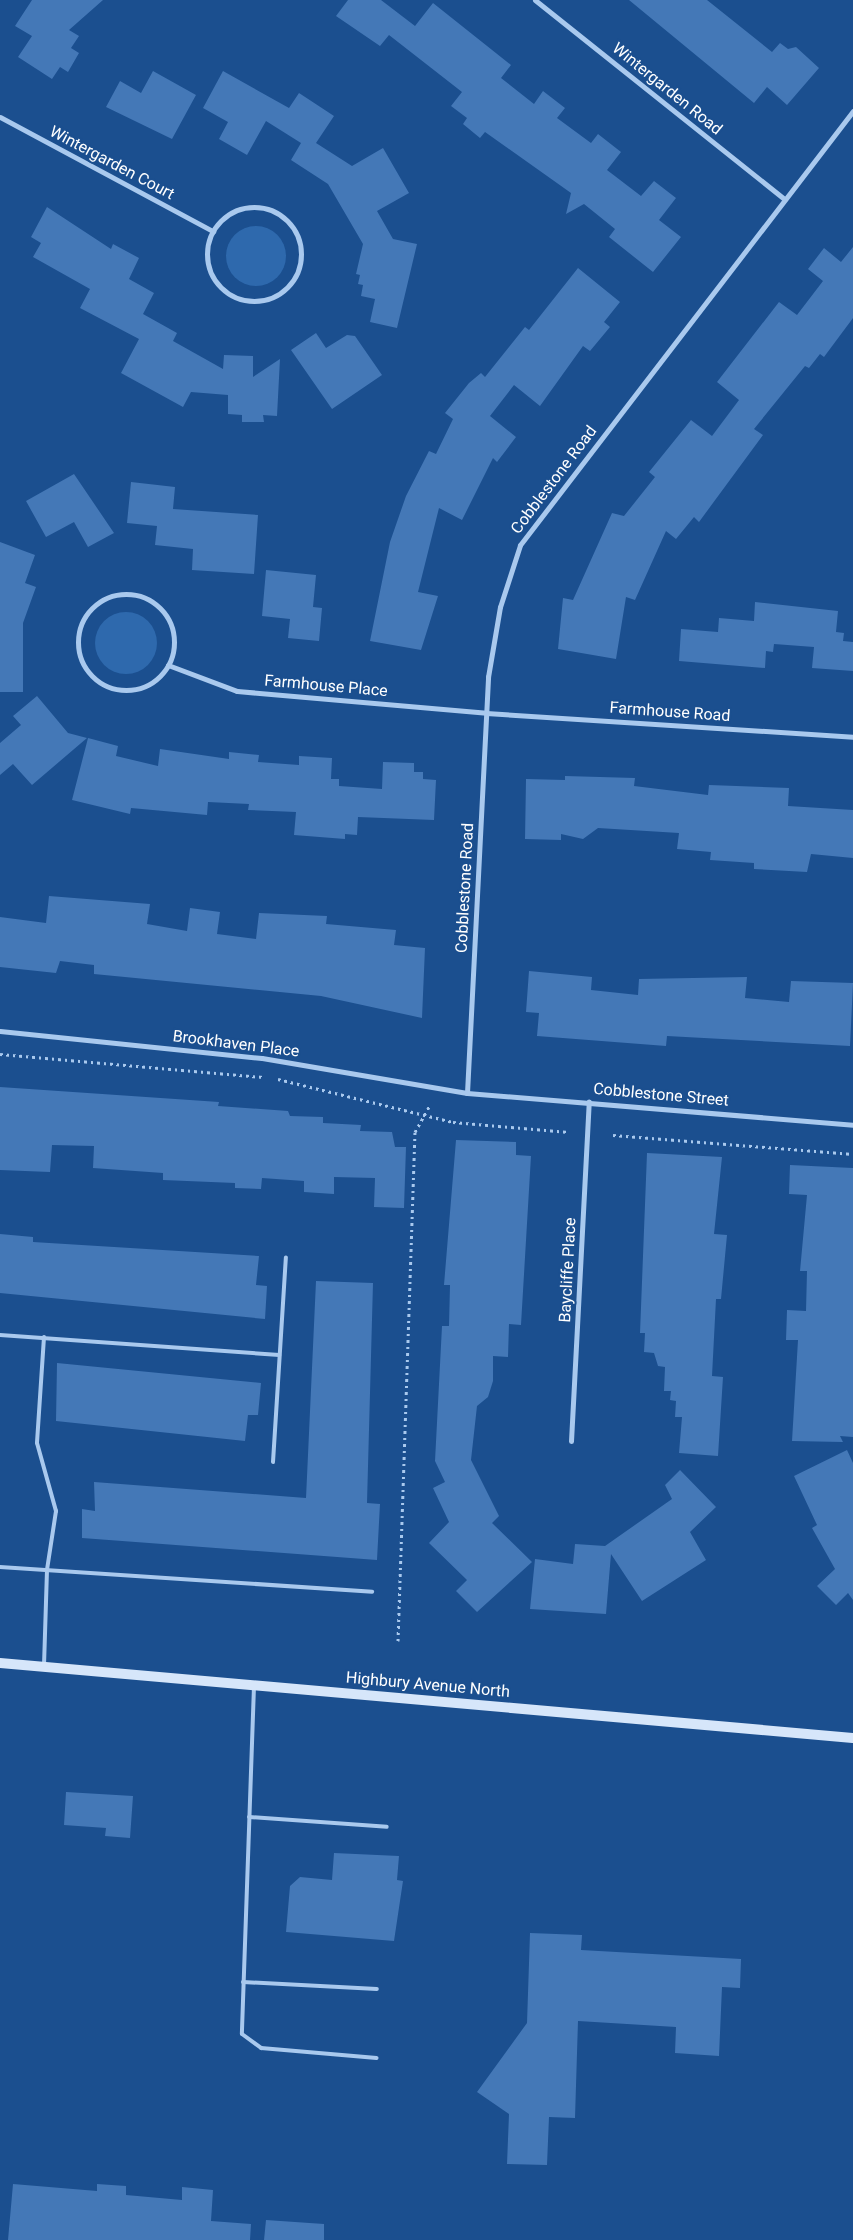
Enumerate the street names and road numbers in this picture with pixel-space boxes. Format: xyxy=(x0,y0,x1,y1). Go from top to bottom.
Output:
street label: Wintergarden Road xyxy=(608,39,726,139)
street label: Wintergarden Court xyxy=(46,122,178,204)
street label: Cobblestone Road xyxy=(507,422,601,538)
street label: Farmhouse Place xyxy=(264,671,388,701)
street label: Farmhouse Road xyxy=(609,698,731,726)
street label: Cobblestone Road xyxy=(452,822,478,954)
street label: Brookhaven Place xyxy=(172,1027,300,1061)
street label: Cobblestone Street xyxy=(592,1080,730,1110)
street label: Baycliffe Place xyxy=(556,1217,580,1323)
street label: Highbury Avenue North xyxy=(345,1668,511,1702)

